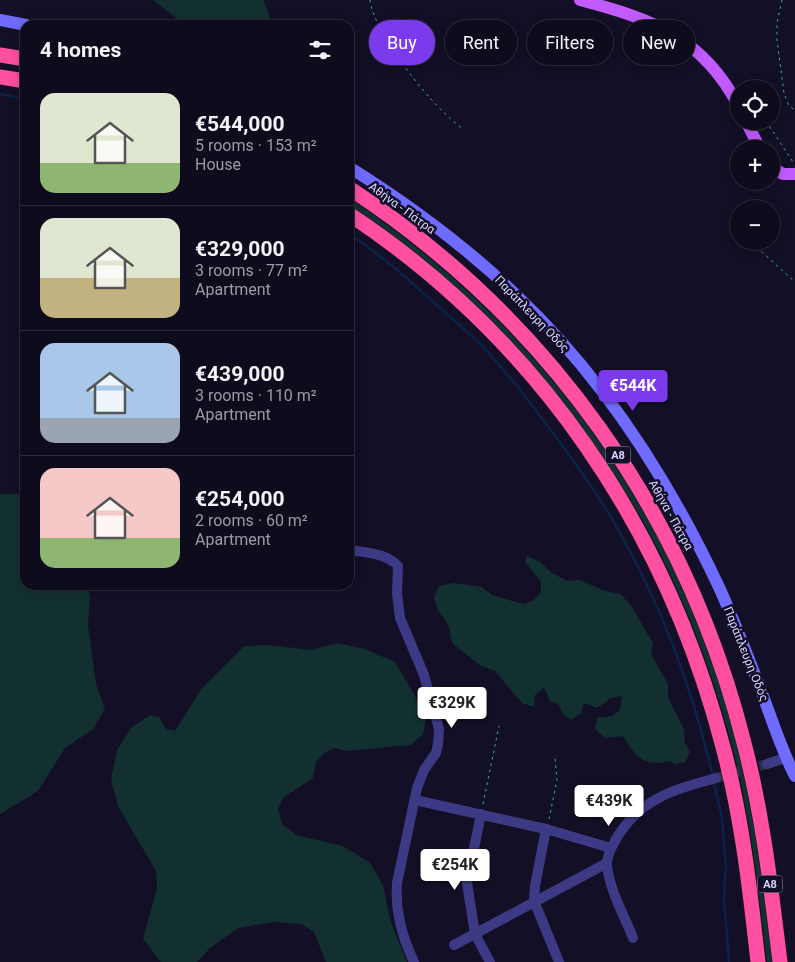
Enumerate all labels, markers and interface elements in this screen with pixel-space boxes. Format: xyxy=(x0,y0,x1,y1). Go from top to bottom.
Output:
chip: Buy xyxy=(369,20,435,65)
chip: Rent xyxy=(445,20,517,65)
chip: Filters xyxy=(527,20,613,65)
chip: New xyxy=(623,20,695,65)
icon: filters xyxy=(306,36,334,64)
text: 4 homes xyxy=(40,38,121,62)
map controls xyxy=(730,80,780,250)
button: locate xyxy=(730,80,780,130)
text: €544,000 xyxy=(195,112,285,136)
icon: home xyxy=(80,113,140,173)
text: 5 rooms · 153 m² xyxy=(195,136,317,155)
button: + xyxy=(730,140,780,190)
text: House xyxy=(195,155,241,174)
street label: Αθήνα - Πάτρα xyxy=(366,179,438,237)
button: − xyxy=(730,200,780,250)
text: €329,000 xyxy=(195,237,285,261)
icon: home xyxy=(80,238,140,298)
text: 3 rooms · 77 m² xyxy=(195,261,308,280)
street label: Παράπλευρη Οδός xyxy=(492,273,572,355)
text: Apartment xyxy=(195,280,271,299)
text: €439,000 xyxy=(195,362,285,386)
icon: home xyxy=(80,363,140,423)
pin: €544K xyxy=(598,370,668,412)
text: €544K xyxy=(610,376,656,395)
text: 3 rooms · 110 m² xyxy=(195,386,317,405)
text: Apartment xyxy=(195,405,271,424)
road number: Α8 xyxy=(606,446,630,464)
street label: Αθήνα - Πάτρα xyxy=(646,477,696,553)
text: €254,000 xyxy=(195,487,285,511)
icon: home xyxy=(80,488,140,548)
text: 2 rooms · 60 m² xyxy=(195,511,308,530)
text: Apartment xyxy=(195,530,271,549)
street label: Παράπλευρη Οδός xyxy=(721,605,771,703)
pin: €329K xyxy=(417,686,487,729)
text: €329K xyxy=(429,693,475,712)
pin: €439K xyxy=(574,784,644,827)
text: €439K xyxy=(586,791,632,810)
pin: €254K xyxy=(420,848,490,891)
text: €254K xyxy=(432,855,478,874)
road number: Α8 xyxy=(758,876,782,892)

